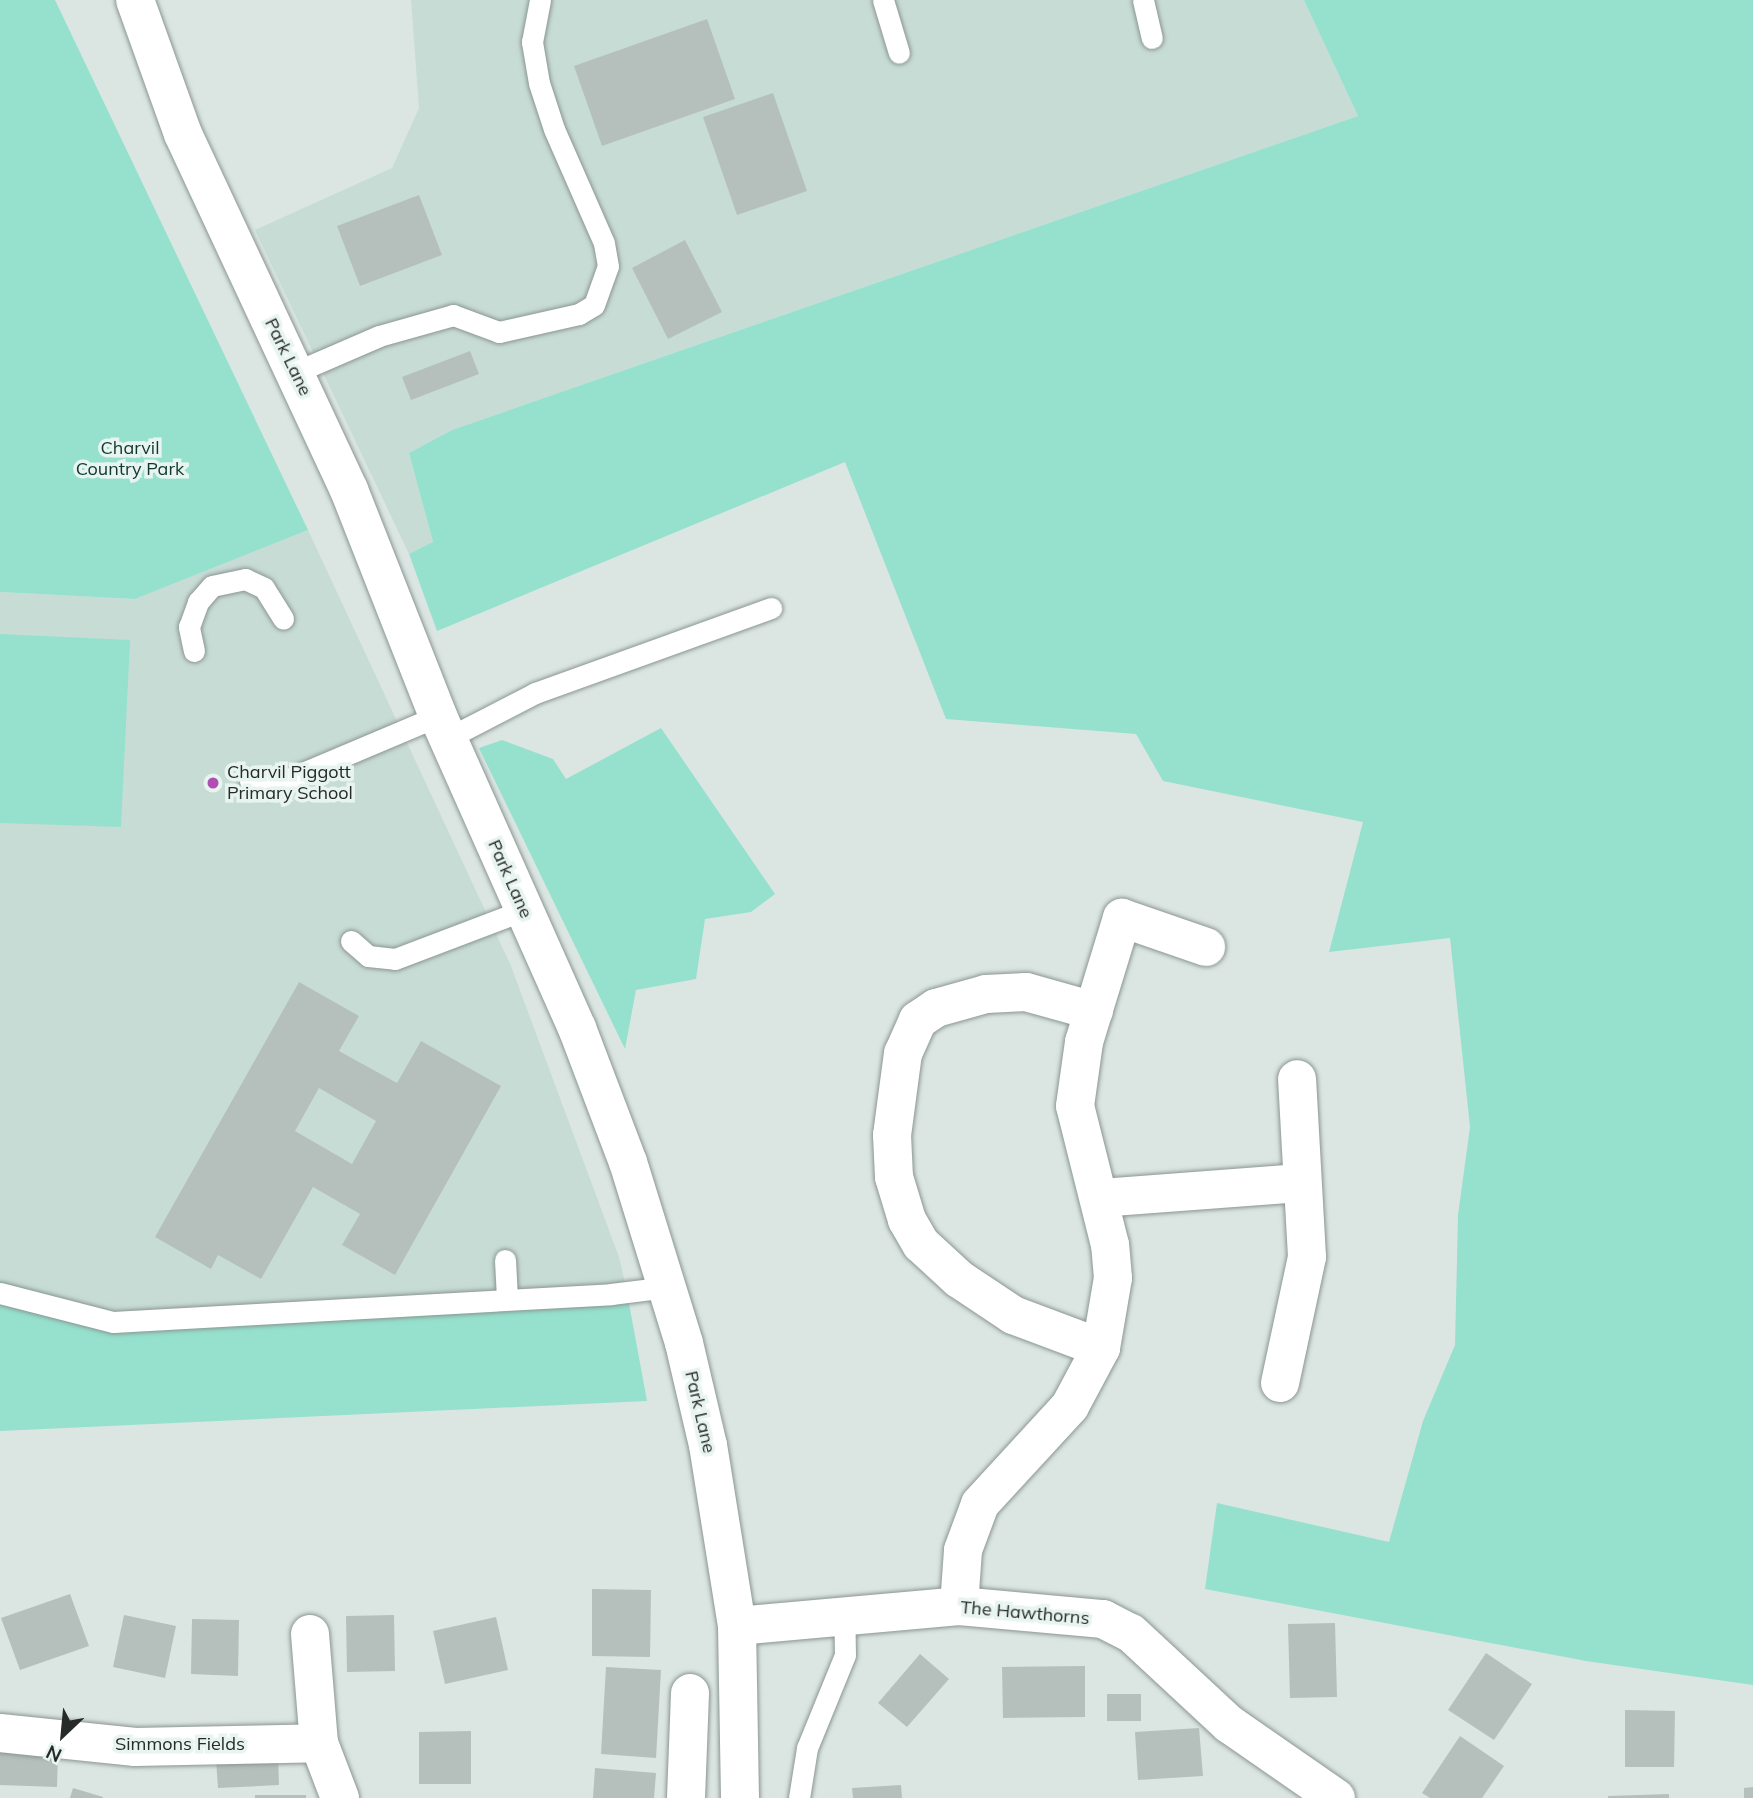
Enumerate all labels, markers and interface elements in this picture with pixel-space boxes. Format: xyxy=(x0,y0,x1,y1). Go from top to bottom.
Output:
street label: Park Lane xyxy=(260,315,316,399)
park label: Charvil Country Park xyxy=(76,438,184,480)
place label: Charvil Piggott Primary School xyxy=(227,762,353,804)
marker: Charvil Piggott Primary School xyxy=(205,775,221,791)
street label: Park Lane xyxy=(483,836,537,922)
street label: Park Lane xyxy=(680,1369,720,1455)
street label: The Hawthorns xyxy=(960,1597,1090,1629)
north arrow xyxy=(28,1700,98,1770)
street label: Simmons Fields xyxy=(115,1733,245,1755)
text: N xyxy=(42,1740,66,1768)

